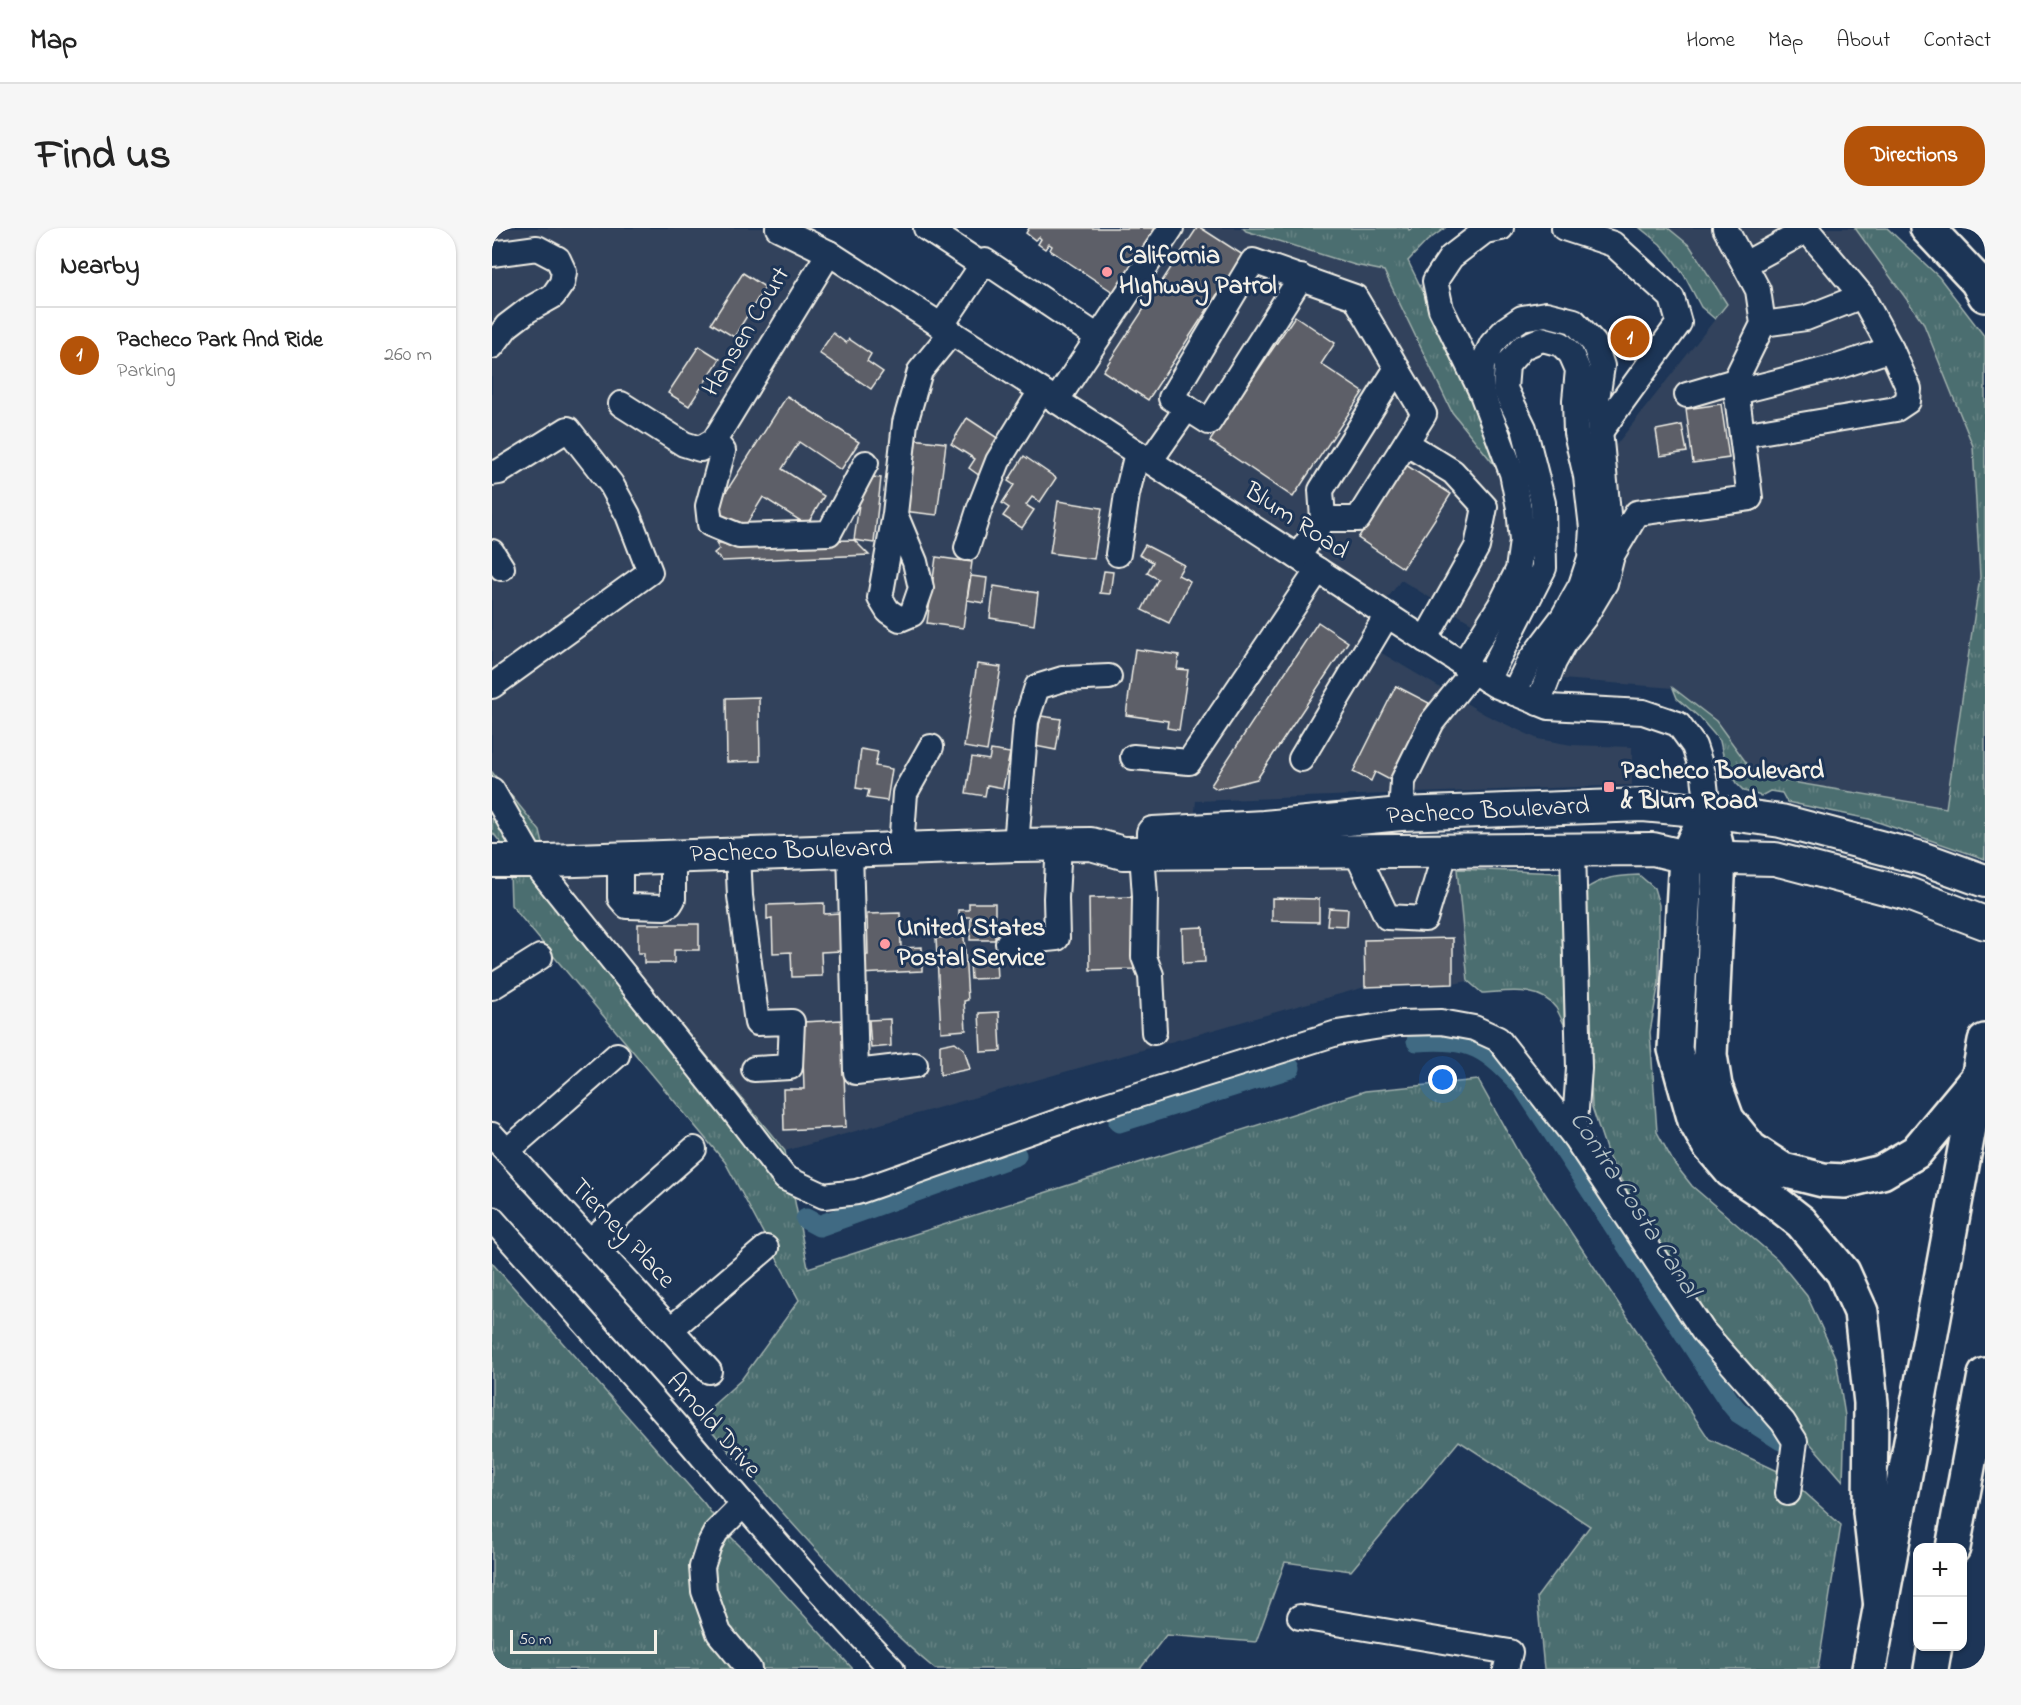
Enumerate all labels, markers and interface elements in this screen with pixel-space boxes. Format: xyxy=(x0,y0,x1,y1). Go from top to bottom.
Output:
text: Map xyxy=(30,21,77,62)
text: Home xyxy=(1686,26,1735,56)
text: Map xyxy=(1768,26,1803,56)
text: About xyxy=(1836,26,1890,56)
text: Contact xyxy=(1923,26,1991,56)
text: Find us xyxy=(36,126,171,187)
button: Directions xyxy=(1844,126,1985,186)
place label: California HIghway Patrol xyxy=(1119,238,1277,307)
text: Nearby xyxy=(60,248,139,286)
street label: Hansen Court xyxy=(693,260,801,404)
marker: California HIghway Patrol xyxy=(1100,265,1114,279)
pin: 1 xyxy=(1610,316,1650,360)
text: Pacheco Park And Ride xyxy=(117,325,323,357)
text: 1 xyxy=(76,341,83,370)
text: 260 m xyxy=(384,341,432,370)
text: Parking xyxy=(117,357,176,386)
street label: Blum Road xyxy=(1235,473,1356,570)
place label: Pacheco Boulevard & Blum Road xyxy=(1620,753,1825,821)
marker: Pacheco Boulevard & Blum Road xyxy=(1602,780,1616,794)
street label: Pacheco Boulevard xyxy=(1386,788,1591,836)
street label: Pacheco Boulevard xyxy=(689,829,894,875)
place label: United States Postal Service xyxy=(897,910,1047,978)
marker: United States Postal Service xyxy=(878,937,892,951)
your location xyxy=(1428,1065,1457,1094)
water label: Contra Costa Canal xyxy=(1559,1104,1711,1309)
street label: Tierney Place xyxy=(560,1170,684,1298)
street label: Arnold Drive xyxy=(656,1365,770,1488)
map controls xyxy=(1913,1543,1967,1651)
button: + xyxy=(1913,1543,1967,1597)
button: − xyxy=(1913,1597,1967,1651)
scale bar xyxy=(510,1627,657,1654)
text: 50 m xyxy=(519,1628,551,1652)

